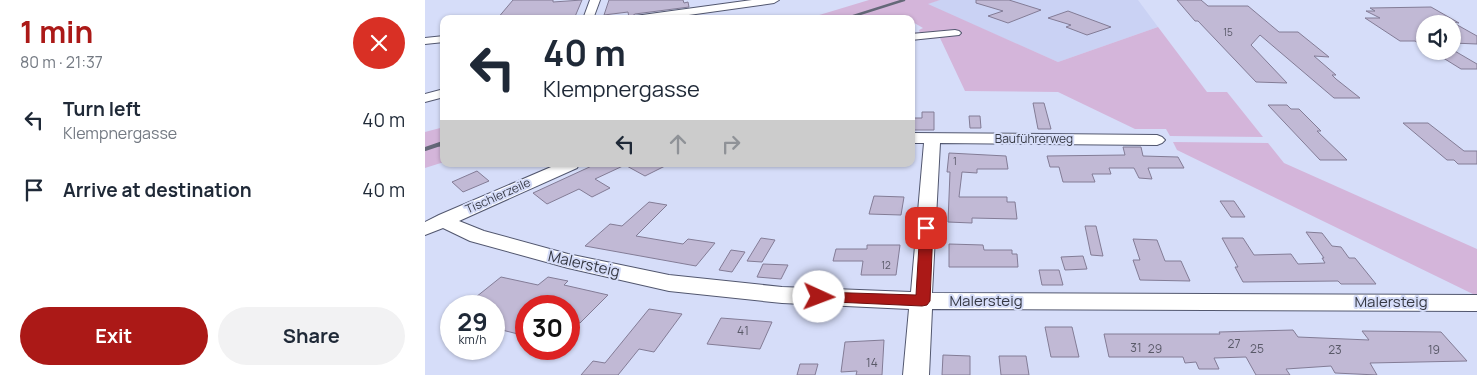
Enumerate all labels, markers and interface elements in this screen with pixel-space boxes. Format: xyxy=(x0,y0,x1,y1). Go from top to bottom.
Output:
text: 1 min xyxy=(20,11,93,52)
map controls xyxy=(1416,15,1461,60)
button: sound xyxy=(1416,15,1461,60)
button: close xyxy=(353,17,405,69)
house number: 15 xyxy=(1223,25,1233,39)
text: 40 m xyxy=(543,29,626,77)
icon: left xyxy=(460,35,525,100)
text: 80 m · 21:37 xyxy=(20,51,103,73)
text: Klempnergasse xyxy=(543,74,700,104)
text: Turn left xyxy=(63,96,141,122)
icon: left xyxy=(20,106,48,134)
text: 40 m xyxy=(362,107,405,133)
text: Klempnergasse xyxy=(63,122,177,144)
icon: left xyxy=(611,130,639,158)
icon: ahead xyxy=(664,130,692,158)
icon: right xyxy=(717,130,745,158)
street label: Bauführerweg xyxy=(995,130,1073,147)
house number: 1 xyxy=(953,154,957,168)
street label: Tischlerzeile xyxy=(463,174,533,217)
icon: arrive xyxy=(20,176,48,204)
text: Arrive at destination xyxy=(63,177,252,203)
text: 40 m xyxy=(362,177,405,203)
pin xyxy=(905,207,947,249)
icon: arrive xyxy=(912,214,940,242)
street label: Malersteig xyxy=(546,245,622,282)
house number: 12 xyxy=(881,258,891,272)
position arrow xyxy=(792,270,844,322)
street label: Malersteig xyxy=(949,290,1023,311)
street label: Malersteig xyxy=(1354,291,1428,312)
speed limit sign: 30 xyxy=(515,295,580,360)
text: 29 xyxy=(457,304,488,339)
button: Exit xyxy=(20,307,208,365)
button: Share xyxy=(218,307,405,365)
house number: 41 xyxy=(737,322,749,339)
text: km/h xyxy=(459,331,486,348)
house number: 27 xyxy=(1228,335,1240,352)
house number: 31 xyxy=(1130,339,1142,356)
house number: 29 xyxy=(1148,340,1162,357)
house number: 25 xyxy=(1250,340,1264,357)
house number: 23 xyxy=(1328,341,1342,358)
house number: 19 xyxy=(1428,341,1440,358)
house number: 14 xyxy=(866,354,878,371)

